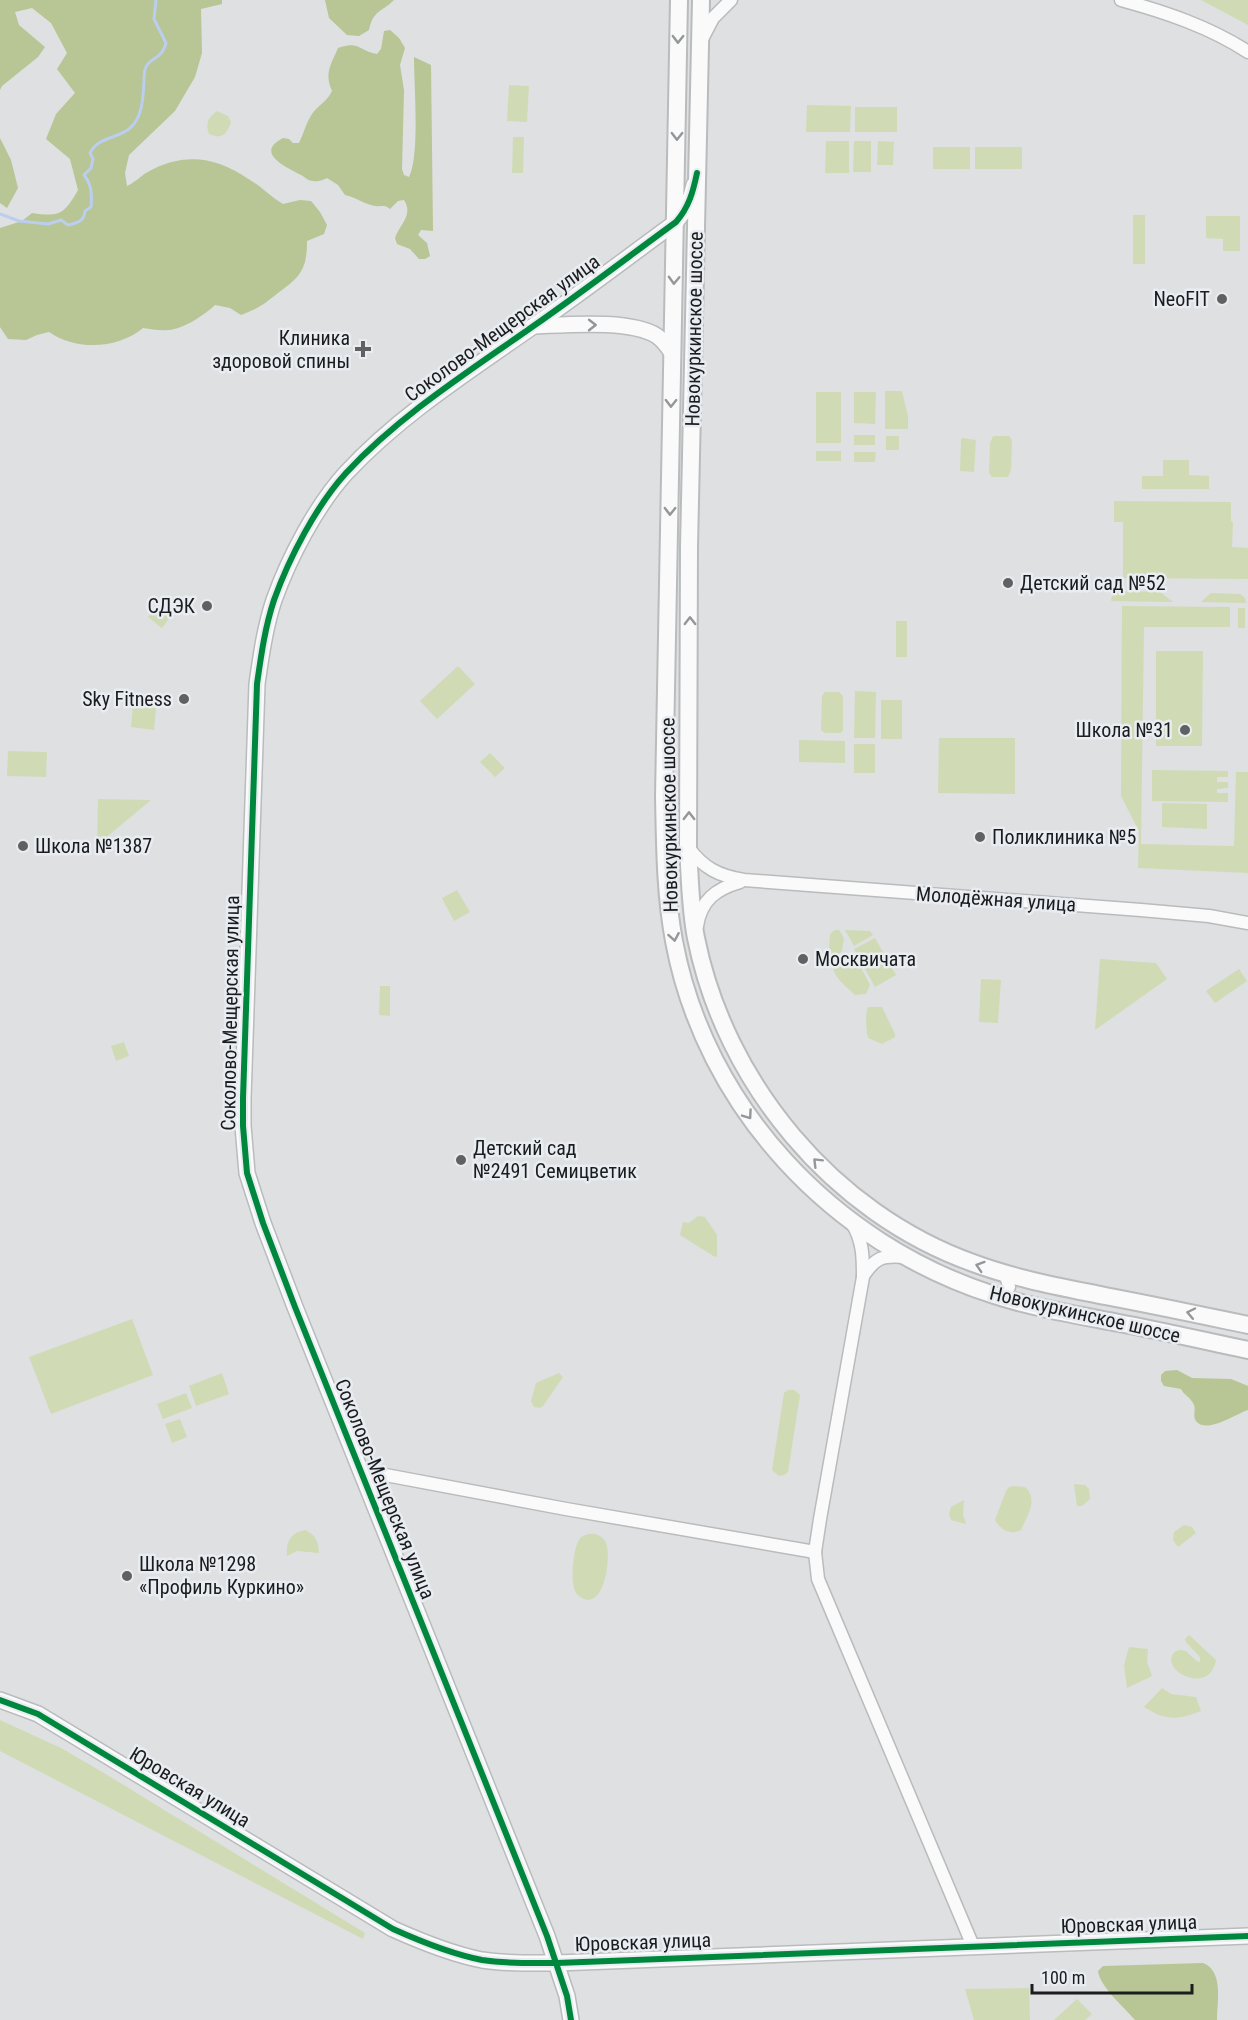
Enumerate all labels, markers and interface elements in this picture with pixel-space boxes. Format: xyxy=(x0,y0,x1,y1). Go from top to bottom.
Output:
one-way arrow xyxy=(672,34,684,43)
one-way arrow xyxy=(671,131,683,140)
street label: Новокуркинское шоссе xyxy=(680,231,708,427)
street label: Соколово-Мещерская улица xyxy=(400,249,604,407)
one-way arrow xyxy=(668,276,681,285)
place label: NeoFIT xyxy=(1153,287,1210,311)
marker: NeoFIT xyxy=(1215,292,1229,306)
one-way arrow xyxy=(588,319,597,331)
place label: Клиника здоровой спины xyxy=(212,326,350,373)
marker: Клиника здоровой спины xyxy=(354,340,372,358)
one-way arrow xyxy=(665,399,678,408)
one-way arrow xyxy=(663,507,676,516)
place label: Детский сад №52 xyxy=(1020,571,1166,595)
marker: Детский сад №52 xyxy=(1001,576,1015,590)
place label: СДЭК xyxy=(147,594,196,618)
marker: СДЭК xyxy=(200,599,214,613)
one-way arrow xyxy=(684,617,696,626)
place label: Sky Fitness xyxy=(82,687,172,711)
marker: Sky Fitness xyxy=(177,692,191,706)
street label: Новокуркинское шоссе xyxy=(655,717,683,913)
place label: Школа №31 xyxy=(1076,718,1173,742)
marker: Школа №31 xyxy=(1178,723,1192,737)
one-way arrow xyxy=(683,812,695,821)
place label: Поликлиника №5 xyxy=(992,825,1137,849)
marker: Поликлиника №5 xyxy=(973,830,987,844)
place label: Школа №1387 xyxy=(35,834,152,858)
marker: Школа №1387 xyxy=(16,839,30,853)
street label: Молодёжная улица xyxy=(915,881,1077,917)
street label: Соколово-Мещерская улица xyxy=(216,895,244,1131)
one-way arrow xyxy=(667,931,680,941)
place label: Москвичата xyxy=(815,947,916,971)
marker: Москвичата xyxy=(796,952,810,966)
one-way arrow xyxy=(741,1108,752,1119)
place label: Детский сад №2491 Семицветик xyxy=(473,1136,637,1183)
marker: Детский сад №2491 Семицветик xyxy=(454,1153,468,1167)
one-way arrow xyxy=(813,1159,824,1170)
one-way arrow xyxy=(975,1260,986,1273)
street label: Новокуркинское шоссе xyxy=(987,1280,1183,1348)
one-way arrow xyxy=(1186,1307,1196,1320)
street label: Соколово-Мещерская улица xyxy=(330,1375,440,1603)
place label: Школа №1298 «Профиль Куркино» xyxy=(139,1552,304,1599)
marker: Школа №1298 «Профиль Куркино» xyxy=(120,1569,134,1583)
street label: Юровская улица xyxy=(125,1742,255,1832)
street label: Юровская улица xyxy=(1060,1910,1198,1938)
street label: Юровская улица xyxy=(574,1928,712,1956)
scale bar xyxy=(1032,1957,1192,1995)
text: 100 m xyxy=(1041,1967,1085,1988)

